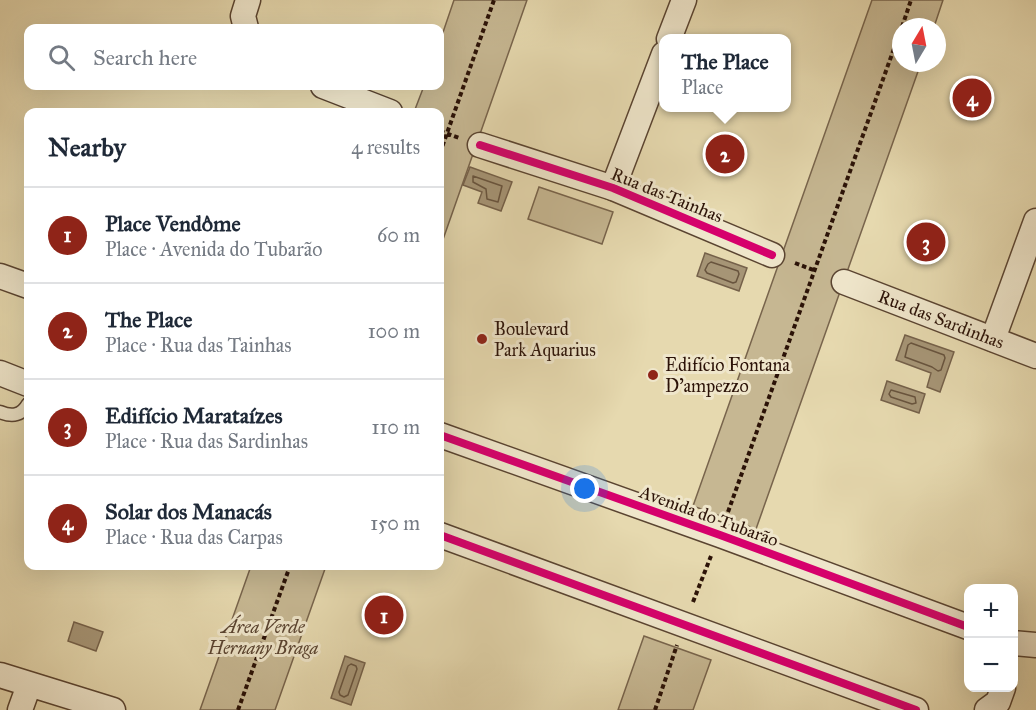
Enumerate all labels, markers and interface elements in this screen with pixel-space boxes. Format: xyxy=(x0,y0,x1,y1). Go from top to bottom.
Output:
north arrow xyxy=(892,18,946,72)
search box xyxy=(24,24,444,90)
popup xyxy=(659,34,791,112)
icon: search xyxy=(45,41,78,74)
text: Search here xyxy=(93,44,197,71)
text: The Place xyxy=(681,48,769,75)
text: Place xyxy=(681,75,723,99)
pin: 4 xyxy=(952,76,992,120)
text: Nearby xyxy=(48,131,126,163)
pin: 2 xyxy=(706,132,744,176)
text: 4 results xyxy=(351,135,420,159)
street label: Rua das Tainhas xyxy=(608,163,726,227)
text: Place Vendôme xyxy=(105,210,241,237)
pin: 3 xyxy=(906,220,946,264)
text: 1 xyxy=(64,223,71,247)
text: 60 m xyxy=(377,223,420,247)
text: Place · Avenida do Tubarão xyxy=(105,237,322,261)
street label: Rua das Sardinhas xyxy=(875,285,1007,354)
text: The Place xyxy=(105,306,192,333)
place label: Boulevard Park Aquarius xyxy=(494,318,596,362)
text: 2 xyxy=(63,319,72,343)
text: 100 m xyxy=(368,319,420,343)
marker: Boulevard Park Aquarius xyxy=(475,332,489,346)
text: Place · Rua das Tainhas xyxy=(105,333,292,357)
place label: Edifício Fontana D'ampezzo xyxy=(665,354,790,397)
marker: Edifício Fontana D'ampezzo xyxy=(646,368,660,382)
text: Edifício Marataízes xyxy=(105,402,282,429)
text: 3 xyxy=(64,415,72,439)
text: 110 m xyxy=(372,415,420,439)
text: Place · Rua das Sardinhas xyxy=(105,429,308,453)
your location xyxy=(570,474,599,503)
street label: Avenida do Tubarão xyxy=(636,480,781,551)
text: Solar dos Manacás xyxy=(105,498,272,525)
text: 4 xyxy=(62,511,73,535)
text: 150 m xyxy=(370,511,420,535)
text: Place · Rua das Carpas xyxy=(105,525,283,549)
map controls xyxy=(964,584,1018,692)
button: + xyxy=(964,584,1018,638)
pin: 1 xyxy=(364,592,404,638)
park label: Área Verde Hernany Braga xyxy=(207,614,319,659)
button: − xyxy=(964,638,1018,692)

